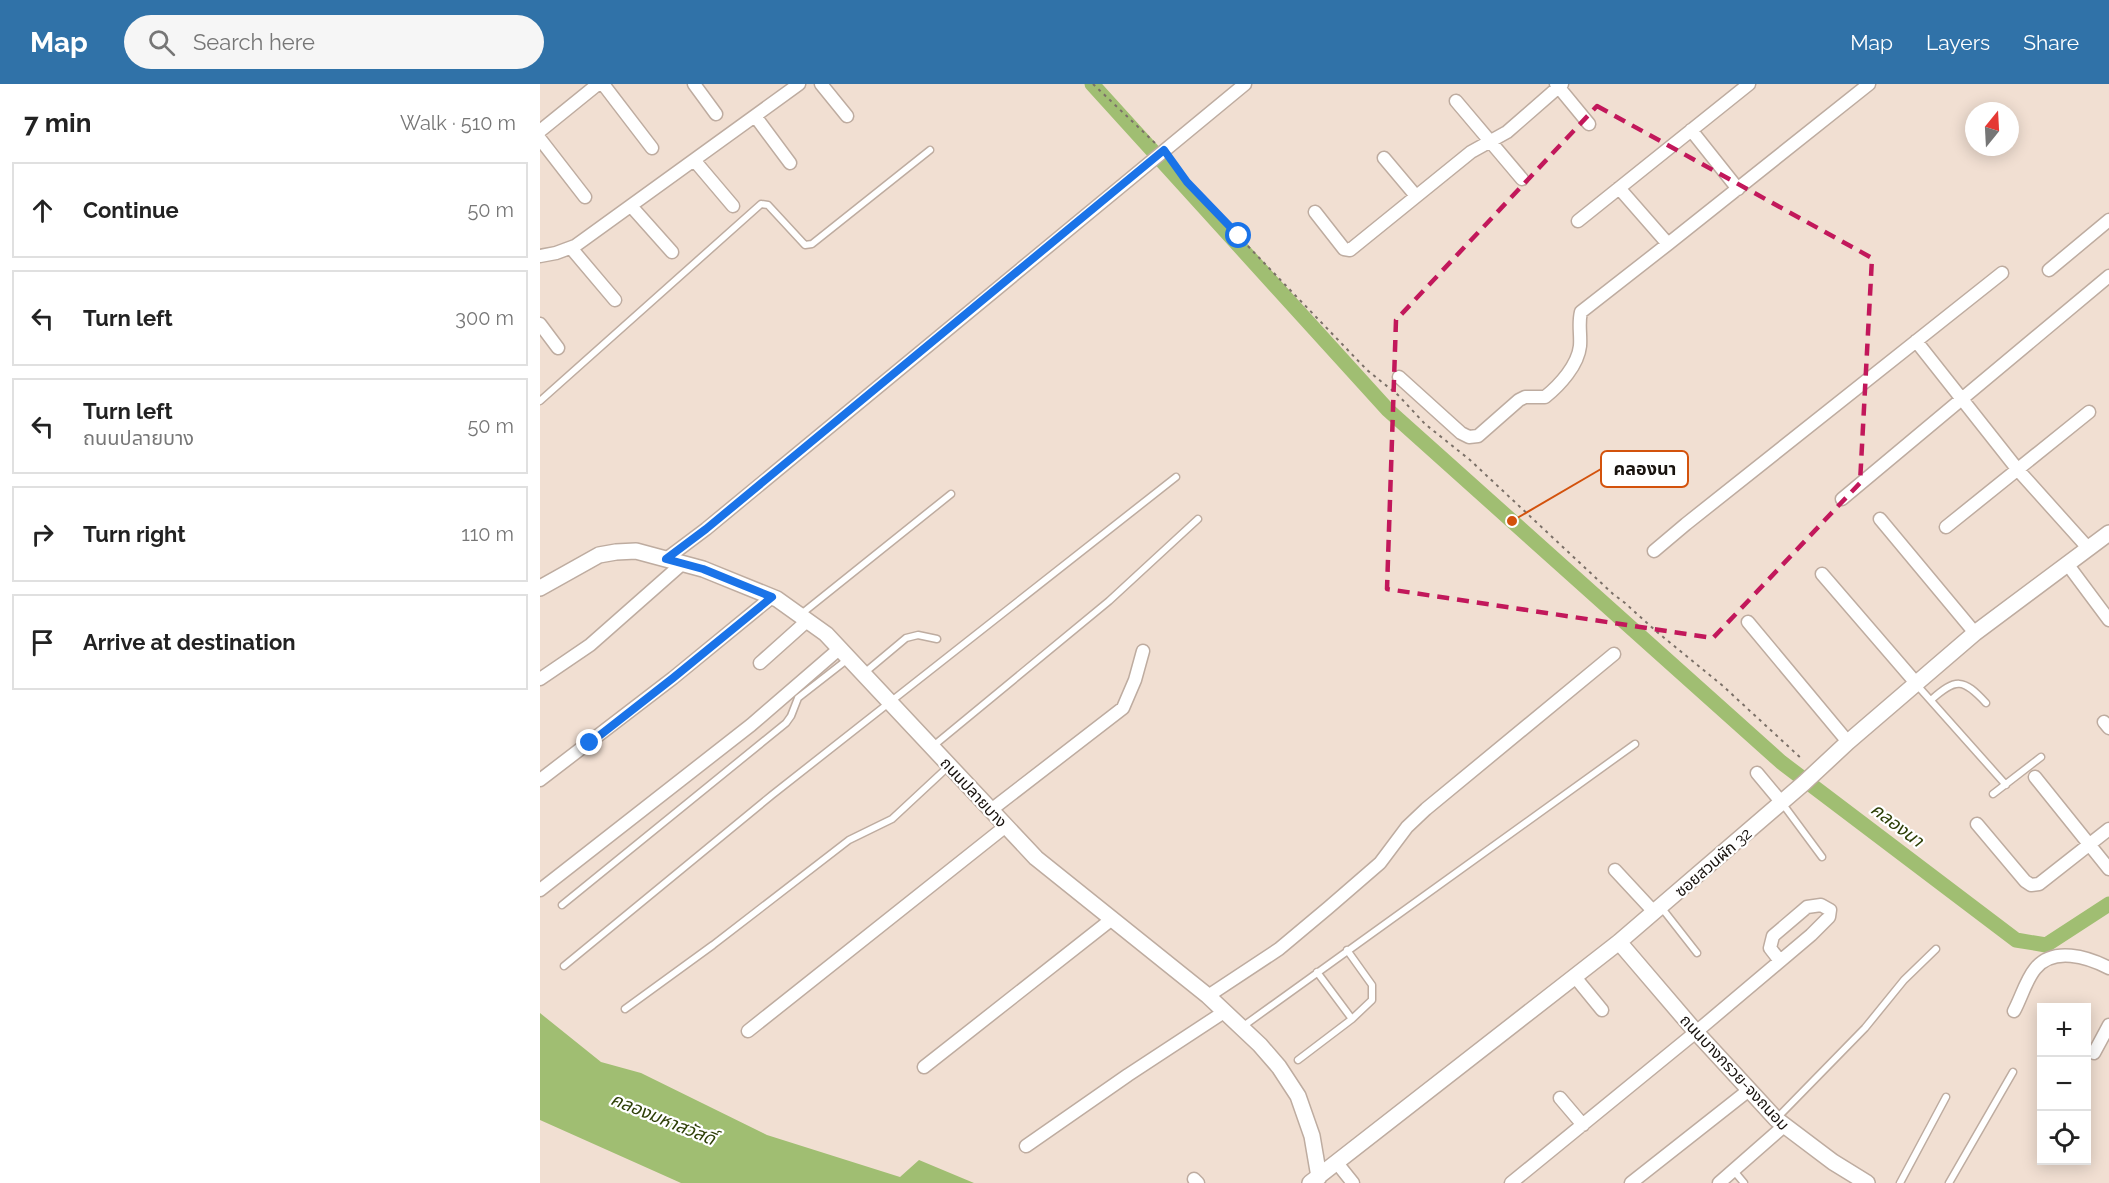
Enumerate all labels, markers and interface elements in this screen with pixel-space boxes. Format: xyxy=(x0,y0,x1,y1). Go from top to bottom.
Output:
search box xyxy=(124,15,544,69)
text: Map xyxy=(30,26,88,59)
icon: search xyxy=(145,26,178,59)
text: Search here xyxy=(193,29,315,55)
text: Map xyxy=(1850,30,1893,55)
text: Layers xyxy=(1926,30,1990,55)
text: Share xyxy=(2023,30,2079,55)
north arrow xyxy=(1965,102,2019,156)
text: 7 min xyxy=(24,108,91,138)
text: Walk · 510 m xyxy=(400,111,516,135)
icon: ahead xyxy=(26,194,59,227)
text: Continue xyxy=(83,197,179,223)
text: 50 m xyxy=(467,198,514,222)
route start xyxy=(1225,222,1251,248)
icon: left xyxy=(26,302,59,335)
text: Turn left xyxy=(83,305,173,331)
text: 300 m xyxy=(455,306,514,330)
text: Turn left xyxy=(83,398,173,424)
icon: left xyxy=(26,410,59,443)
text: 50 m xyxy=(467,414,514,438)
text: ถนนปลายบาง xyxy=(83,426,194,450)
callout: คลองนา xyxy=(1601,451,1688,487)
text: คลองนา xyxy=(1614,458,1676,479)
icon: right xyxy=(26,518,59,551)
text: Turn right xyxy=(83,521,186,547)
text: 110 m xyxy=(461,522,514,546)
icon: arrive xyxy=(26,626,59,659)
text: Arrive at destination xyxy=(83,629,296,655)
route end xyxy=(576,729,602,755)
street label: ถนนปลายบาง xyxy=(936,753,1011,831)
water label: คลองนา xyxy=(1867,798,1928,851)
street label: ซอยสวนผัก 32 xyxy=(1671,824,1756,901)
map controls xyxy=(2037,1003,2091,1165)
button: + xyxy=(2037,1003,2091,1057)
street label: ถนนบางกรวย-จงถนอม xyxy=(1676,1011,1793,1134)
button: − xyxy=(2037,1057,2091,1111)
water label: คลองมหาสวัสดิ์ xyxy=(608,1088,723,1151)
button: locate xyxy=(2037,1111,2091,1165)

